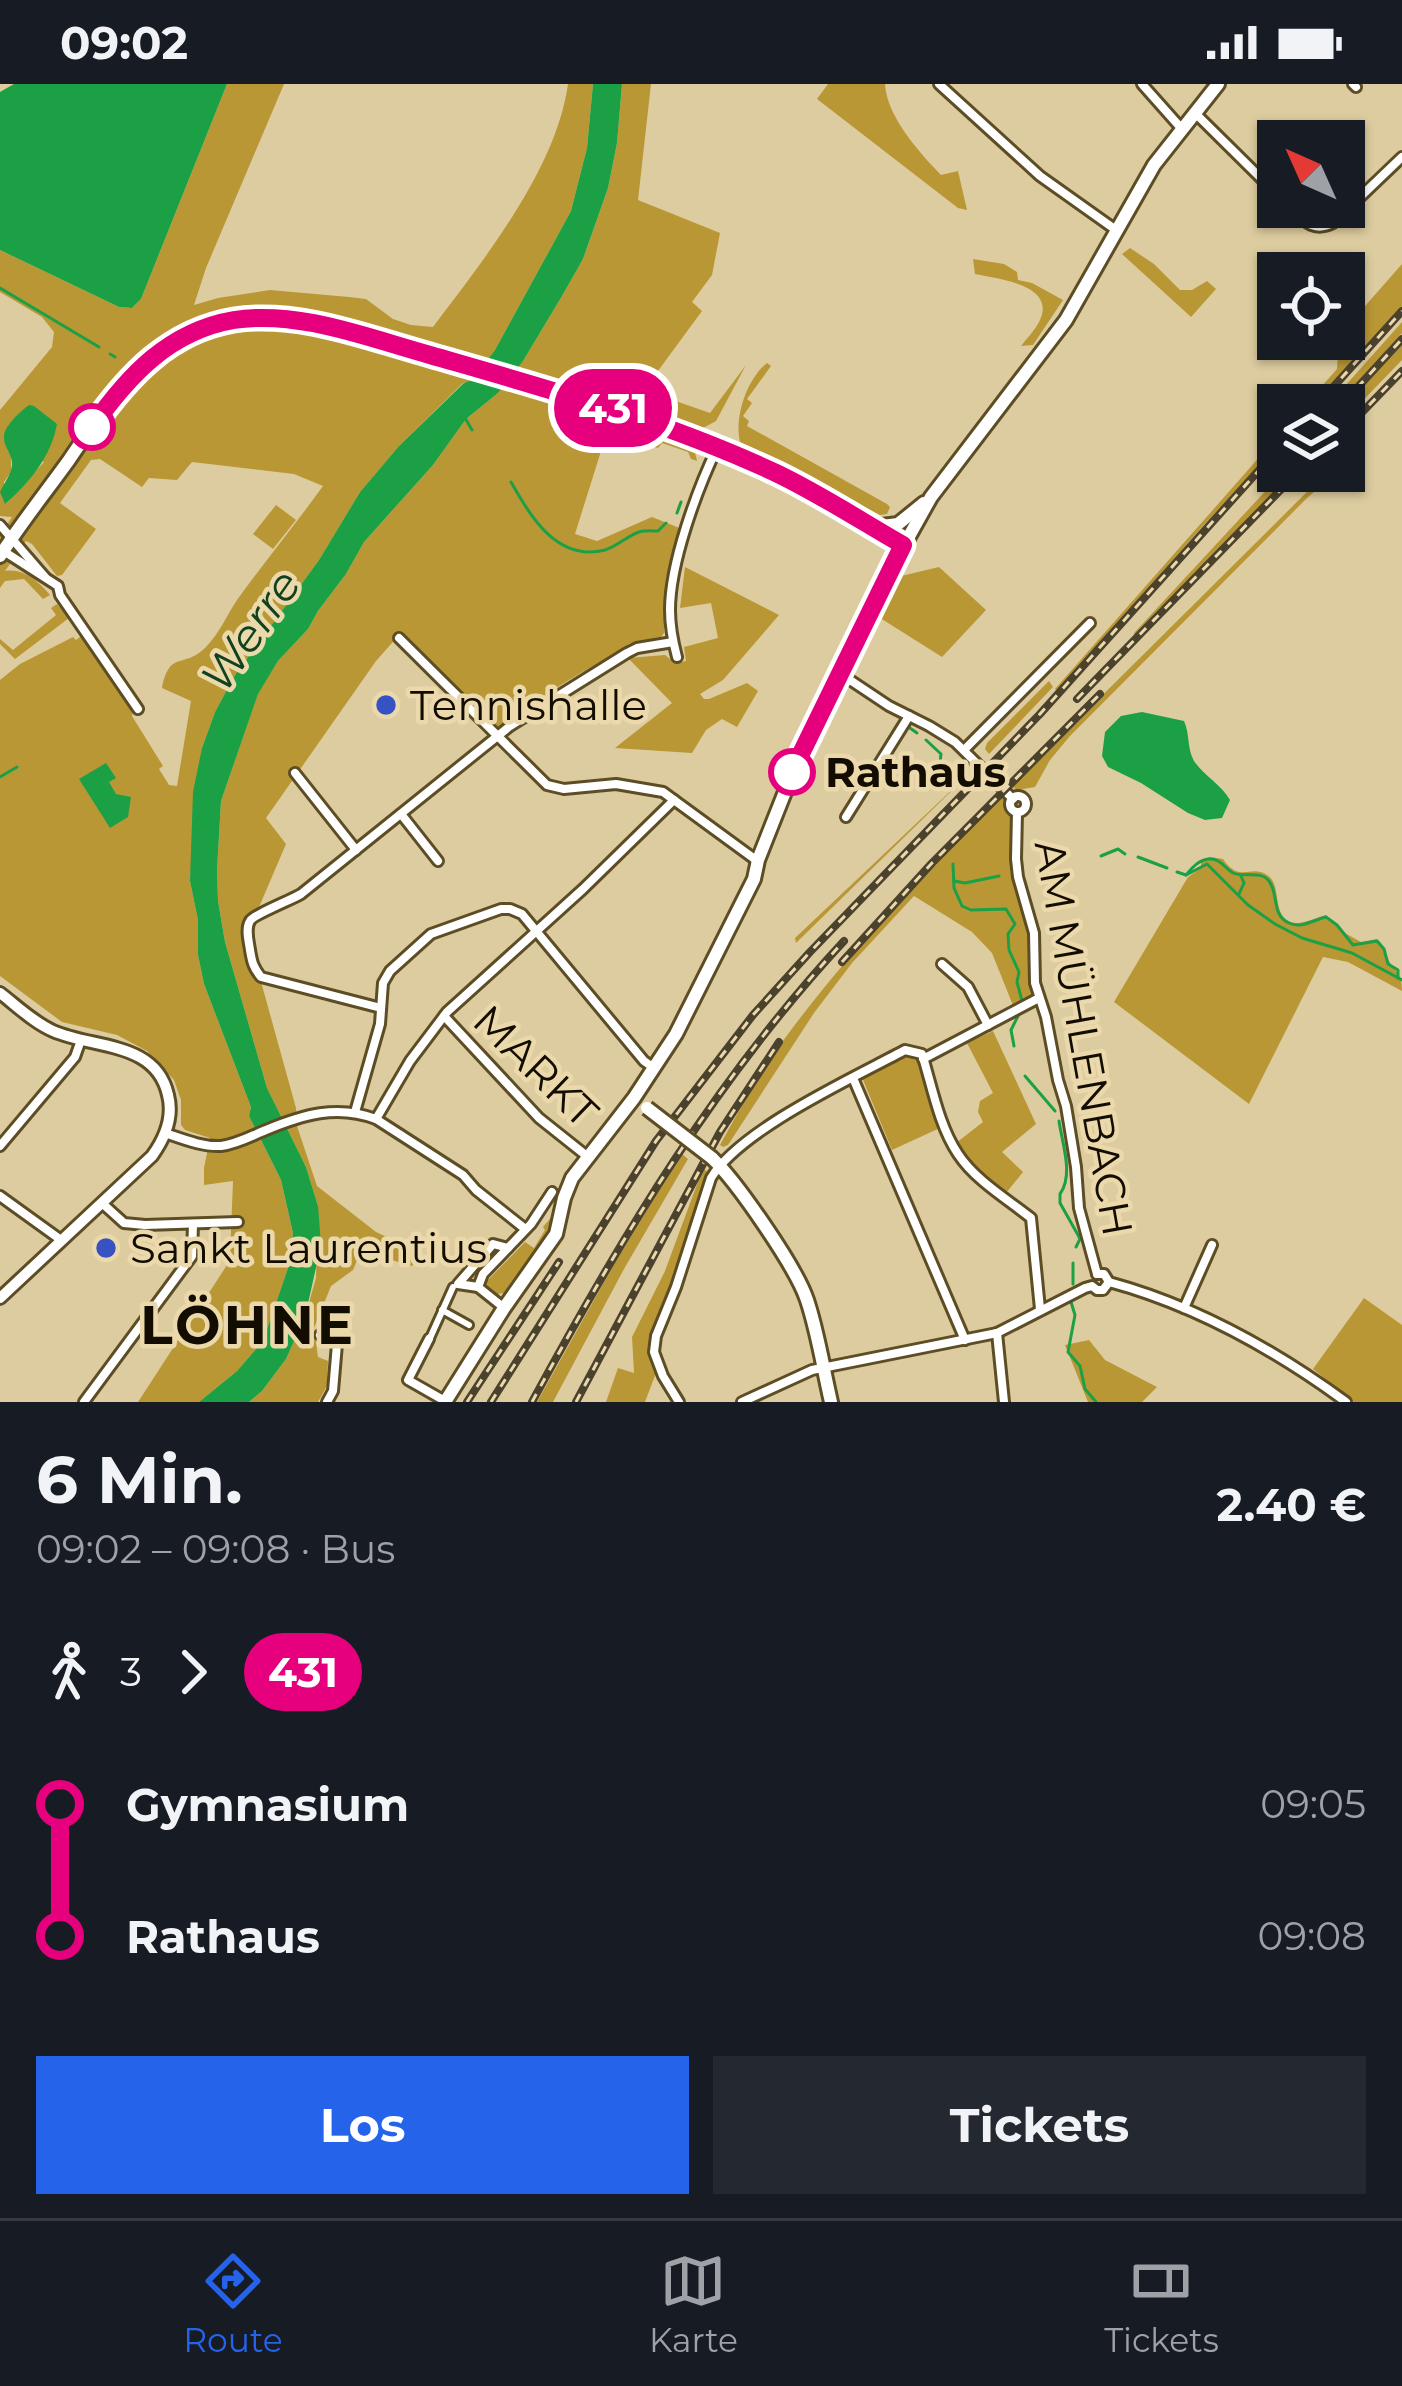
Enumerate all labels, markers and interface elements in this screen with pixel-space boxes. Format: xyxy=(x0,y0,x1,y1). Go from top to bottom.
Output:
text: 09:02 xyxy=(60,15,188,70)
north arrow xyxy=(1257,120,1365,228)
map controls xyxy=(1257,120,1365,492)
button: locate xyxy=(1257,252,1365,360)
line badge: 431 xyxy=(544,369,682,447)
text: 431 xyxy=(578,382,648,434)
button: layers xyxy=(1257,384,1365,492)
unlabelled marker xyxy=(70,405,114,449)
water label: Werre xyxy=(188,558,312,702)
place label: Tennishalle xyxy=(410,679,647,731)
marker: Tennishalle xyxy=(373,692,399,718)
place label: Rathaus xyxy=(825,746,1006,798)
marker: Rathaus xyxy=(770,750,814,794)
street label: AM MÜHLENBACH xyxy=(1024,836,1144,1240)
street label: MARKT xyxy=(463,994,609,1138)
place label: Sankt Laurentius xyxy=(130,1222,487,1274)
marker: Sankt Laurentius xyxy=(93,1235,119,1261)
district label: LÖHNE xyxy=(140,1292,356,1358)
text: 6 Min. xyxy=(36,1439,243,1520)
text: 2.40 € xyxy=(1216,1477,1366,1532)
text: 09:02 – 09:08 · Bus xyxy=(36,1525,395,1573)
icon: walk xyxy=(36,1639,102,1705)
icon: forward xyxy=(160,1639,226,1705)
text: 431 xyxy=(268,1646,338,1698)
text: 3 xyxy=(120,1648,142,1696)
text: Gymnasium xyxy=(126,1777,409,1832)
text: 09:05 xyxy=(1260,1780,1366,1828)
text: Rathaus xyxy=(126,1909,320,1964)
text: 09:08 xyxy=(1257,1912,1366,1960)
button: Los xyxy=(36,2056,689,2194)
button: Tickets xyxy=(713,2056,1366,2194)
tab: Route xyxy=(183,2248,283,2360)
tab: Karte xyxy=(649,2248,738,2360)
tab: Tickets xyxy=(1104,2248,1219,2360)

